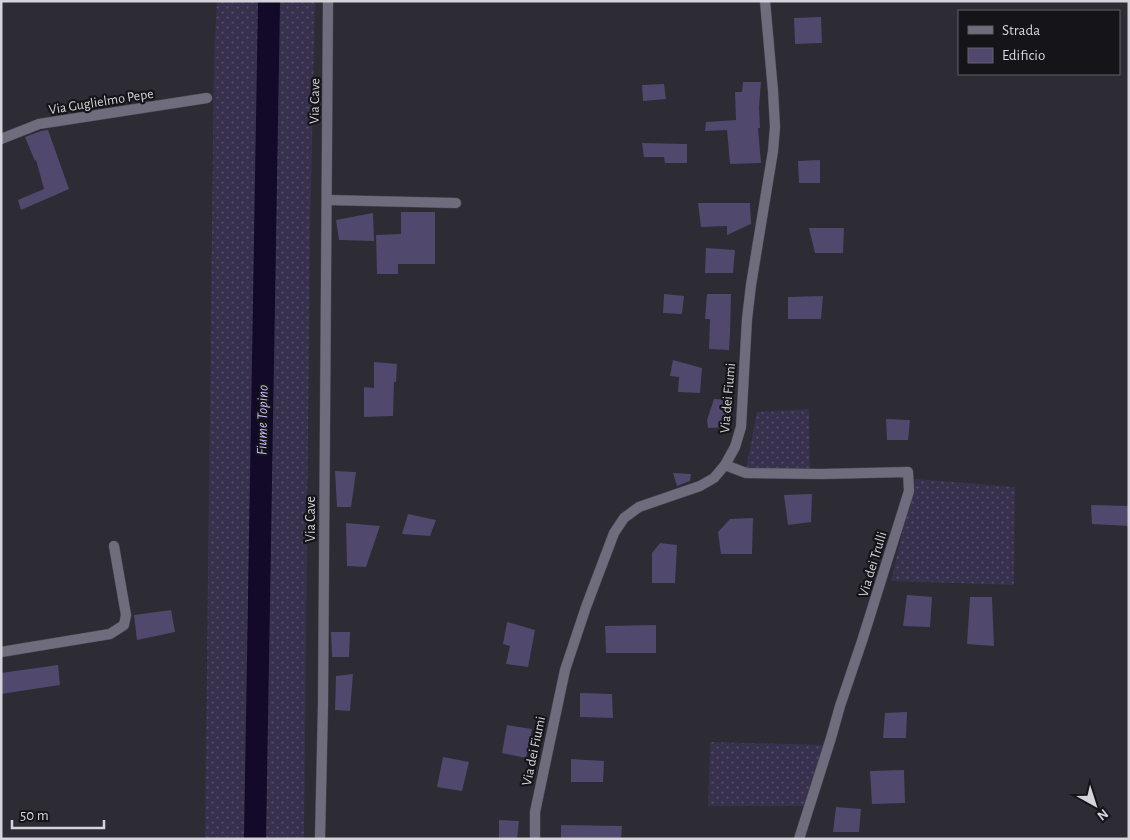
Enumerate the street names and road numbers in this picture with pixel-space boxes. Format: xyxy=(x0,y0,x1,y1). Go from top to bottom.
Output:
street label: Via Cave xyxy=(308,78,322,124)
street label: Via Guglielmo Pepe xyxy=(48,87,155,117)
street label: Via dei Fiumi xyxy=(718,362,738,434)
street label: Via Cave xyxy=(304,496,318,542)
street label: Via dei Trulli xyxy=(856,530,890,599)
street label: Via dei Fiumi xyxy=(520,715,548,787)

